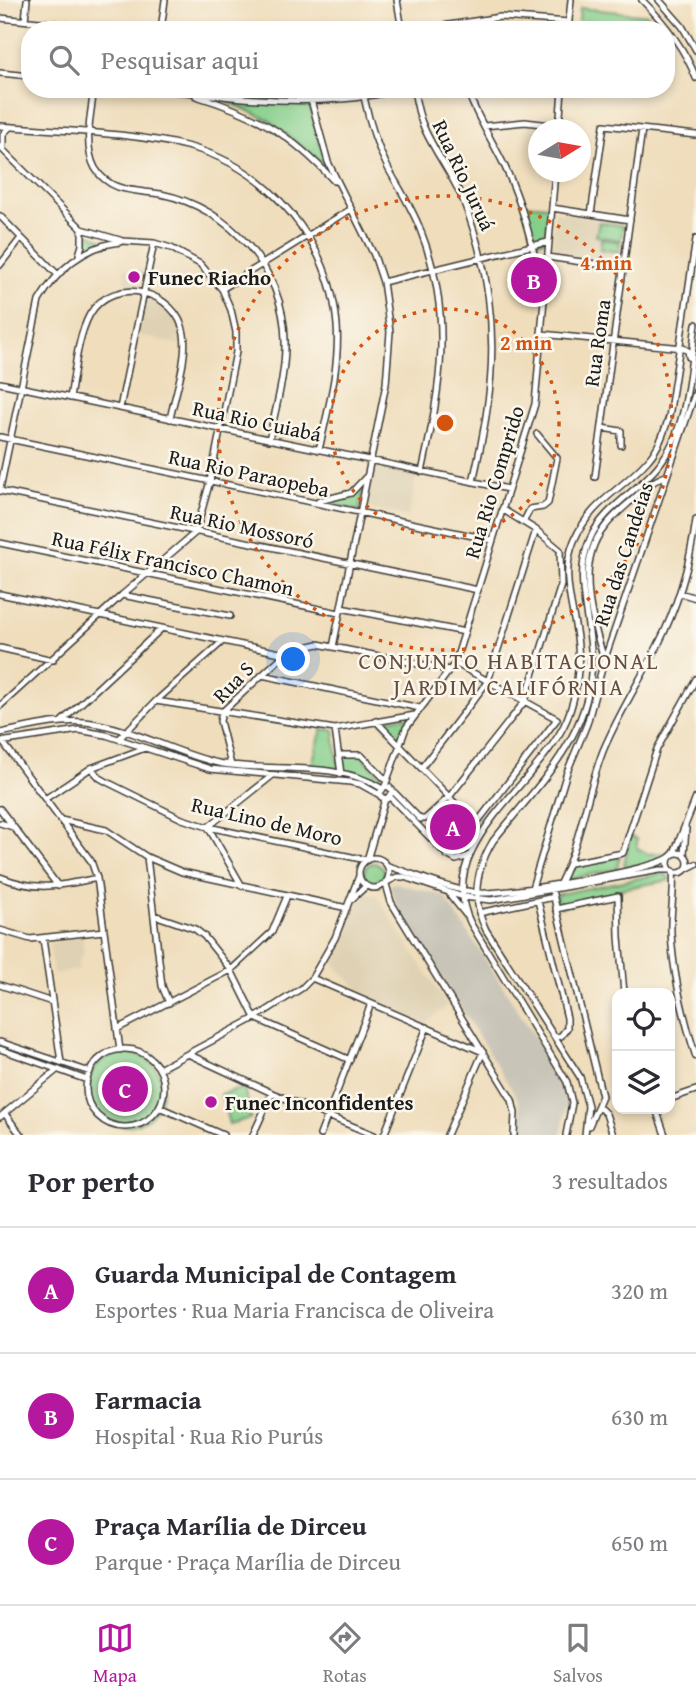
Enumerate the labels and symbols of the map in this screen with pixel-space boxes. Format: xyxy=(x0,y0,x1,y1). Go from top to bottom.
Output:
street label: Rua Rio Juruá xyxy=(425,114,503,236)
north arrow xyxy=(528,119,591,182)
text: 4 min xyxy=(580,247,633,278)
pin: B xyxy=(511,254,557,306)
place label: Funec Riacho xyxy=(148,262,271,293)
marker: Funec Riacho xyxy=(126,269,142,285)
street label: Rua Roma xyxy=(576,297,618,389)
text: 2 min xyxy=(500,327,553,358)
street label: Rua Rio Cuiabá xyxy=(190,392,324,450)
street label: Rua Rio Comprido xyxy=(456,402,532,562)
centre of rings xyxy=(433,411,457,435)
street label: Rua Rio Paraopeba xyxy=(166,441,332,505)
street label: Rua das Candeias xyxy=(585,478,661,630)
street label: Rua Rio Mossoró xyxy=(167,496,317,556)
street label: Rua Félix Francisco Chamon xyxy=(49,522,297,604)
your location xyxy=(276,642,310,676)
district label: CONJUNTO HABITACIONAL JARDIM CALIFÓRNIA xyxy=(358,644,660,703)
street label: Rua S xyxy=(205,654,261,710)
street label: Rua Lino de Moro xyxy=(189,789,345,853)
pin: A xyxy=(430,801,476,853)
pin: C xyxy=(102,1063,148,1115)
place label: Funec Inconfidentes xyxy=(225,1087,414,1118)
marker: Funec Inconfidentes xyxy=(203,1094,219,1110)

